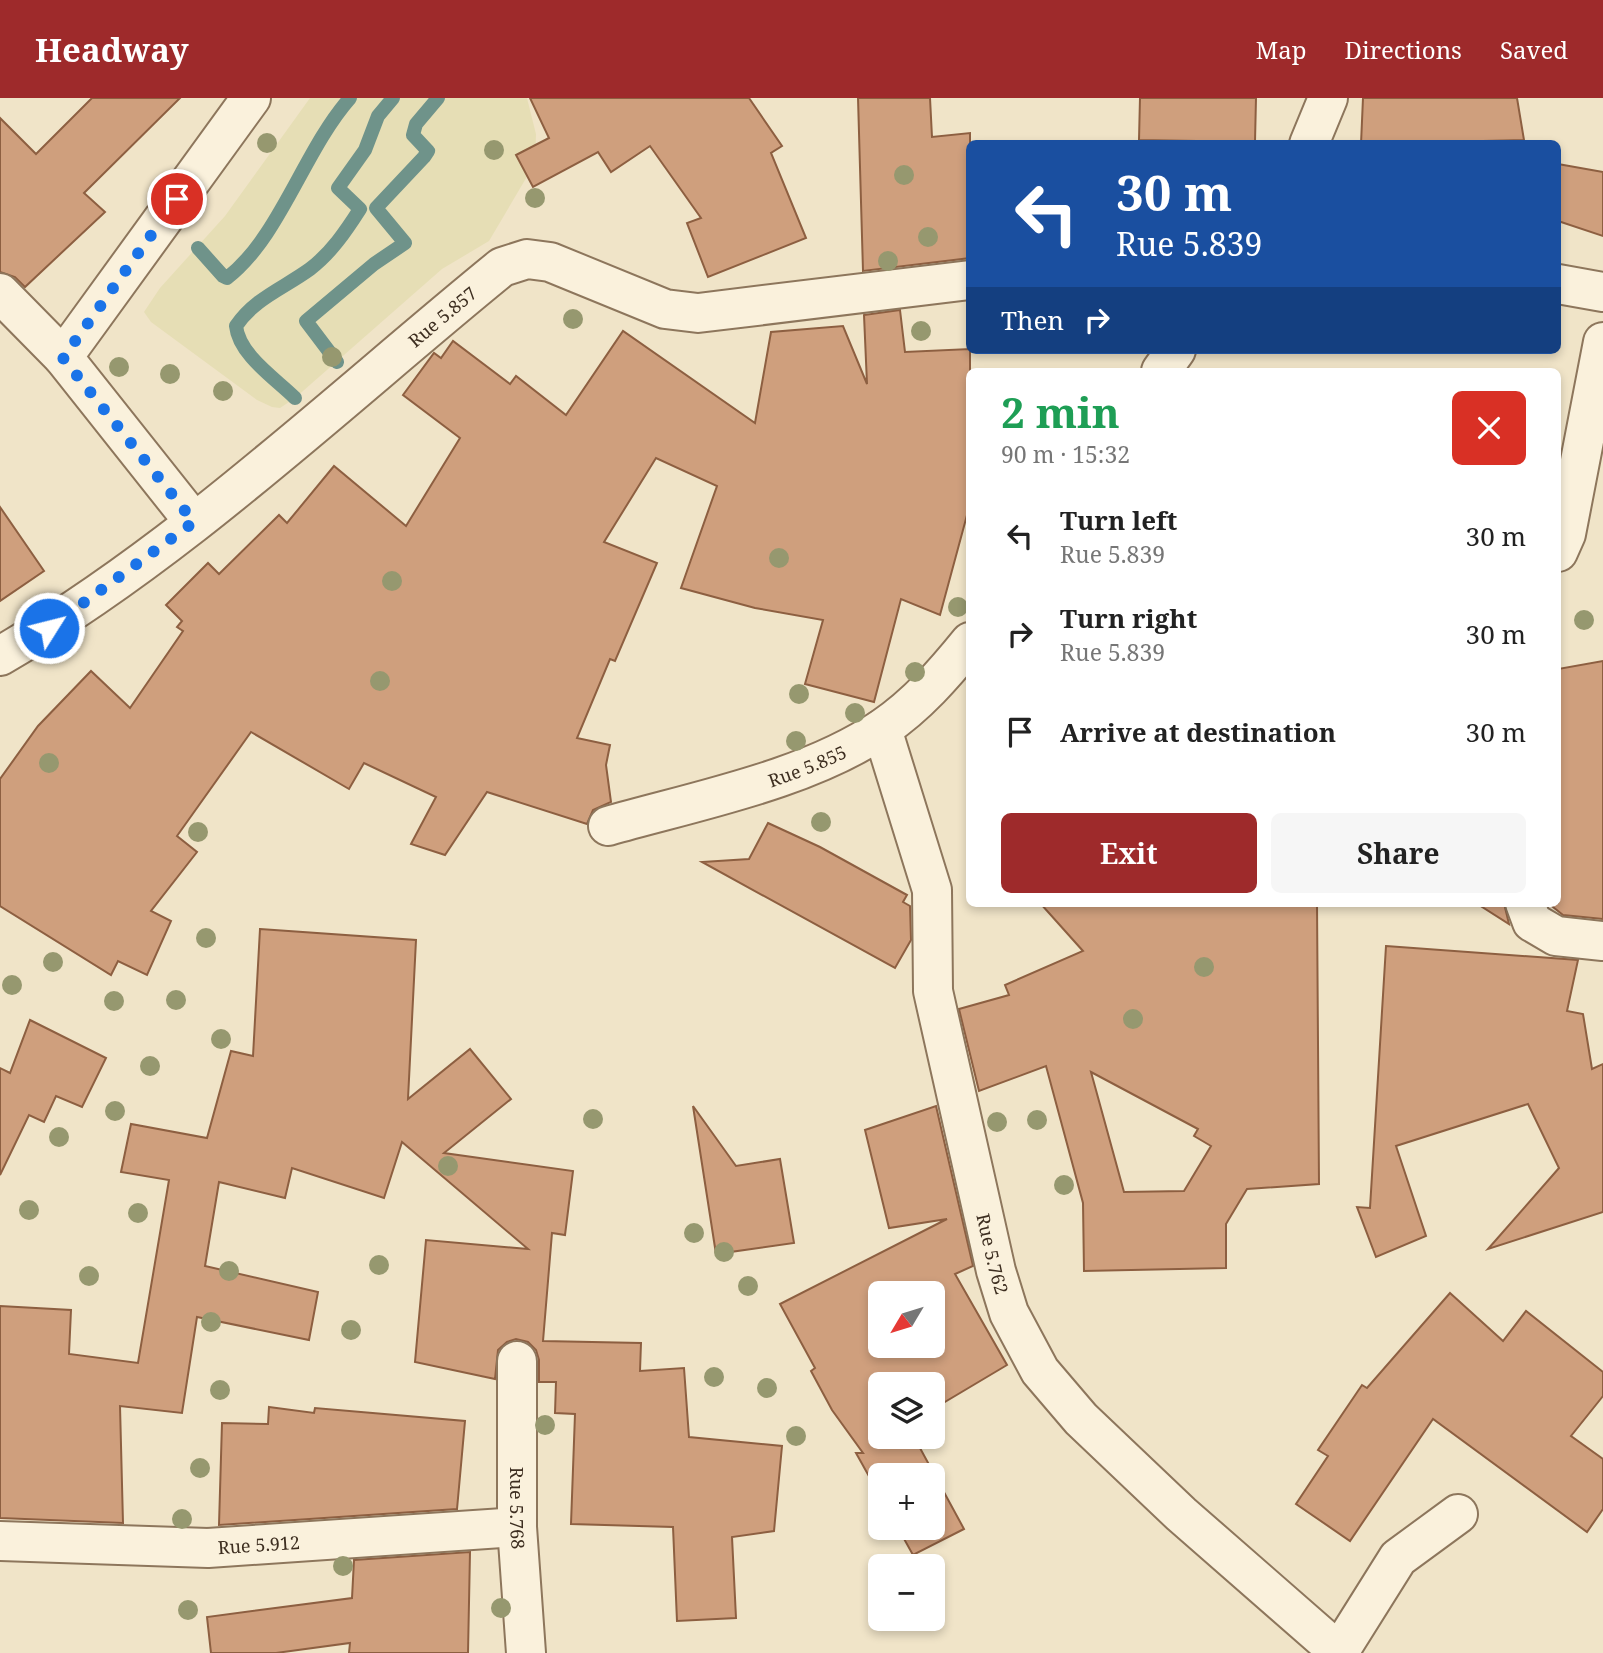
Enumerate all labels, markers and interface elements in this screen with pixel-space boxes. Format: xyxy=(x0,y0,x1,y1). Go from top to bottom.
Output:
text: Headway xyxy=(35,27,189,72)
text: Map xyxy=(1256,33,1307,66)
text: Directions xyxy=(1345,33,1462,66)
text: Saved xyxy=(1500,33,1568,66)
text: 30 m xyxy=(1116,159,1232,225)
icon: left xyxy=(1001,168,1092,259)
pin xyxy=(147,169,207,229)
icon: arrive xyxy=(158,180,196,218)
text: Rue 5.839 xyxy=(1116,222,1262,265)
street label: Rue 5.857 xyxy=(403,281,481,352)
icon: right xyxy=(1078,301,1116,339)
text: Then xyxy=(1001,302,1064,338)
text: 2 min xyxy=(1001,383,1120,440)
button: close xyxy=(1452,391,1526,465)
text: 90 m · 15:32 xyxy=(1001,438,1130,470)
text: Turn left xyxy=(1060,502,1177,538)
icon: left xyxy=(1001,517,1039,555)
text: 30 m xyxy=(1466,518,1526,554)
text: Rue 5.839 xyxy=(1060,538,1165,570)
position arrow xyxy=(12,591,86,665)
text: Turn right xyxy=(1060,600,1197,636)
icon: right xyxy=(1001,615,1039,653)
text: 30 m xyxy=(1466,616,1526,652)
text: Rue 5.839 xyxy=(1060,636,1165,668)
icon: arrive xyxy=(1001,713,1039,751)
text: Arrive at destination xyxy=(1060,714,1336,750)
text: 30 m xyxy=(1466,714,1526,750)
street label: Rue 5.855 xyxy=(765,739,850,792)
button: Exit xyxy=(1001,813,1257,893)
button: Share xyxy=(1271,813,1526,893)
street label: Rue 5.762 xyxy=(971,1211,1014,1297)
north arrow xyxy=(868,1281,945,1358)
map controls xyxy=(868,1281,945,1631)
button: layers xyxy=(868,1372,945,1449)
button: + xyxy=(868,1463,945,1540)
street label: Rue 5.768 xyxy=(505,1467,531,1550)
street label: Rue 5.912 xyxy=(217,1530,301,1559)
button: − xyxy=(868,1554,945,1631)

